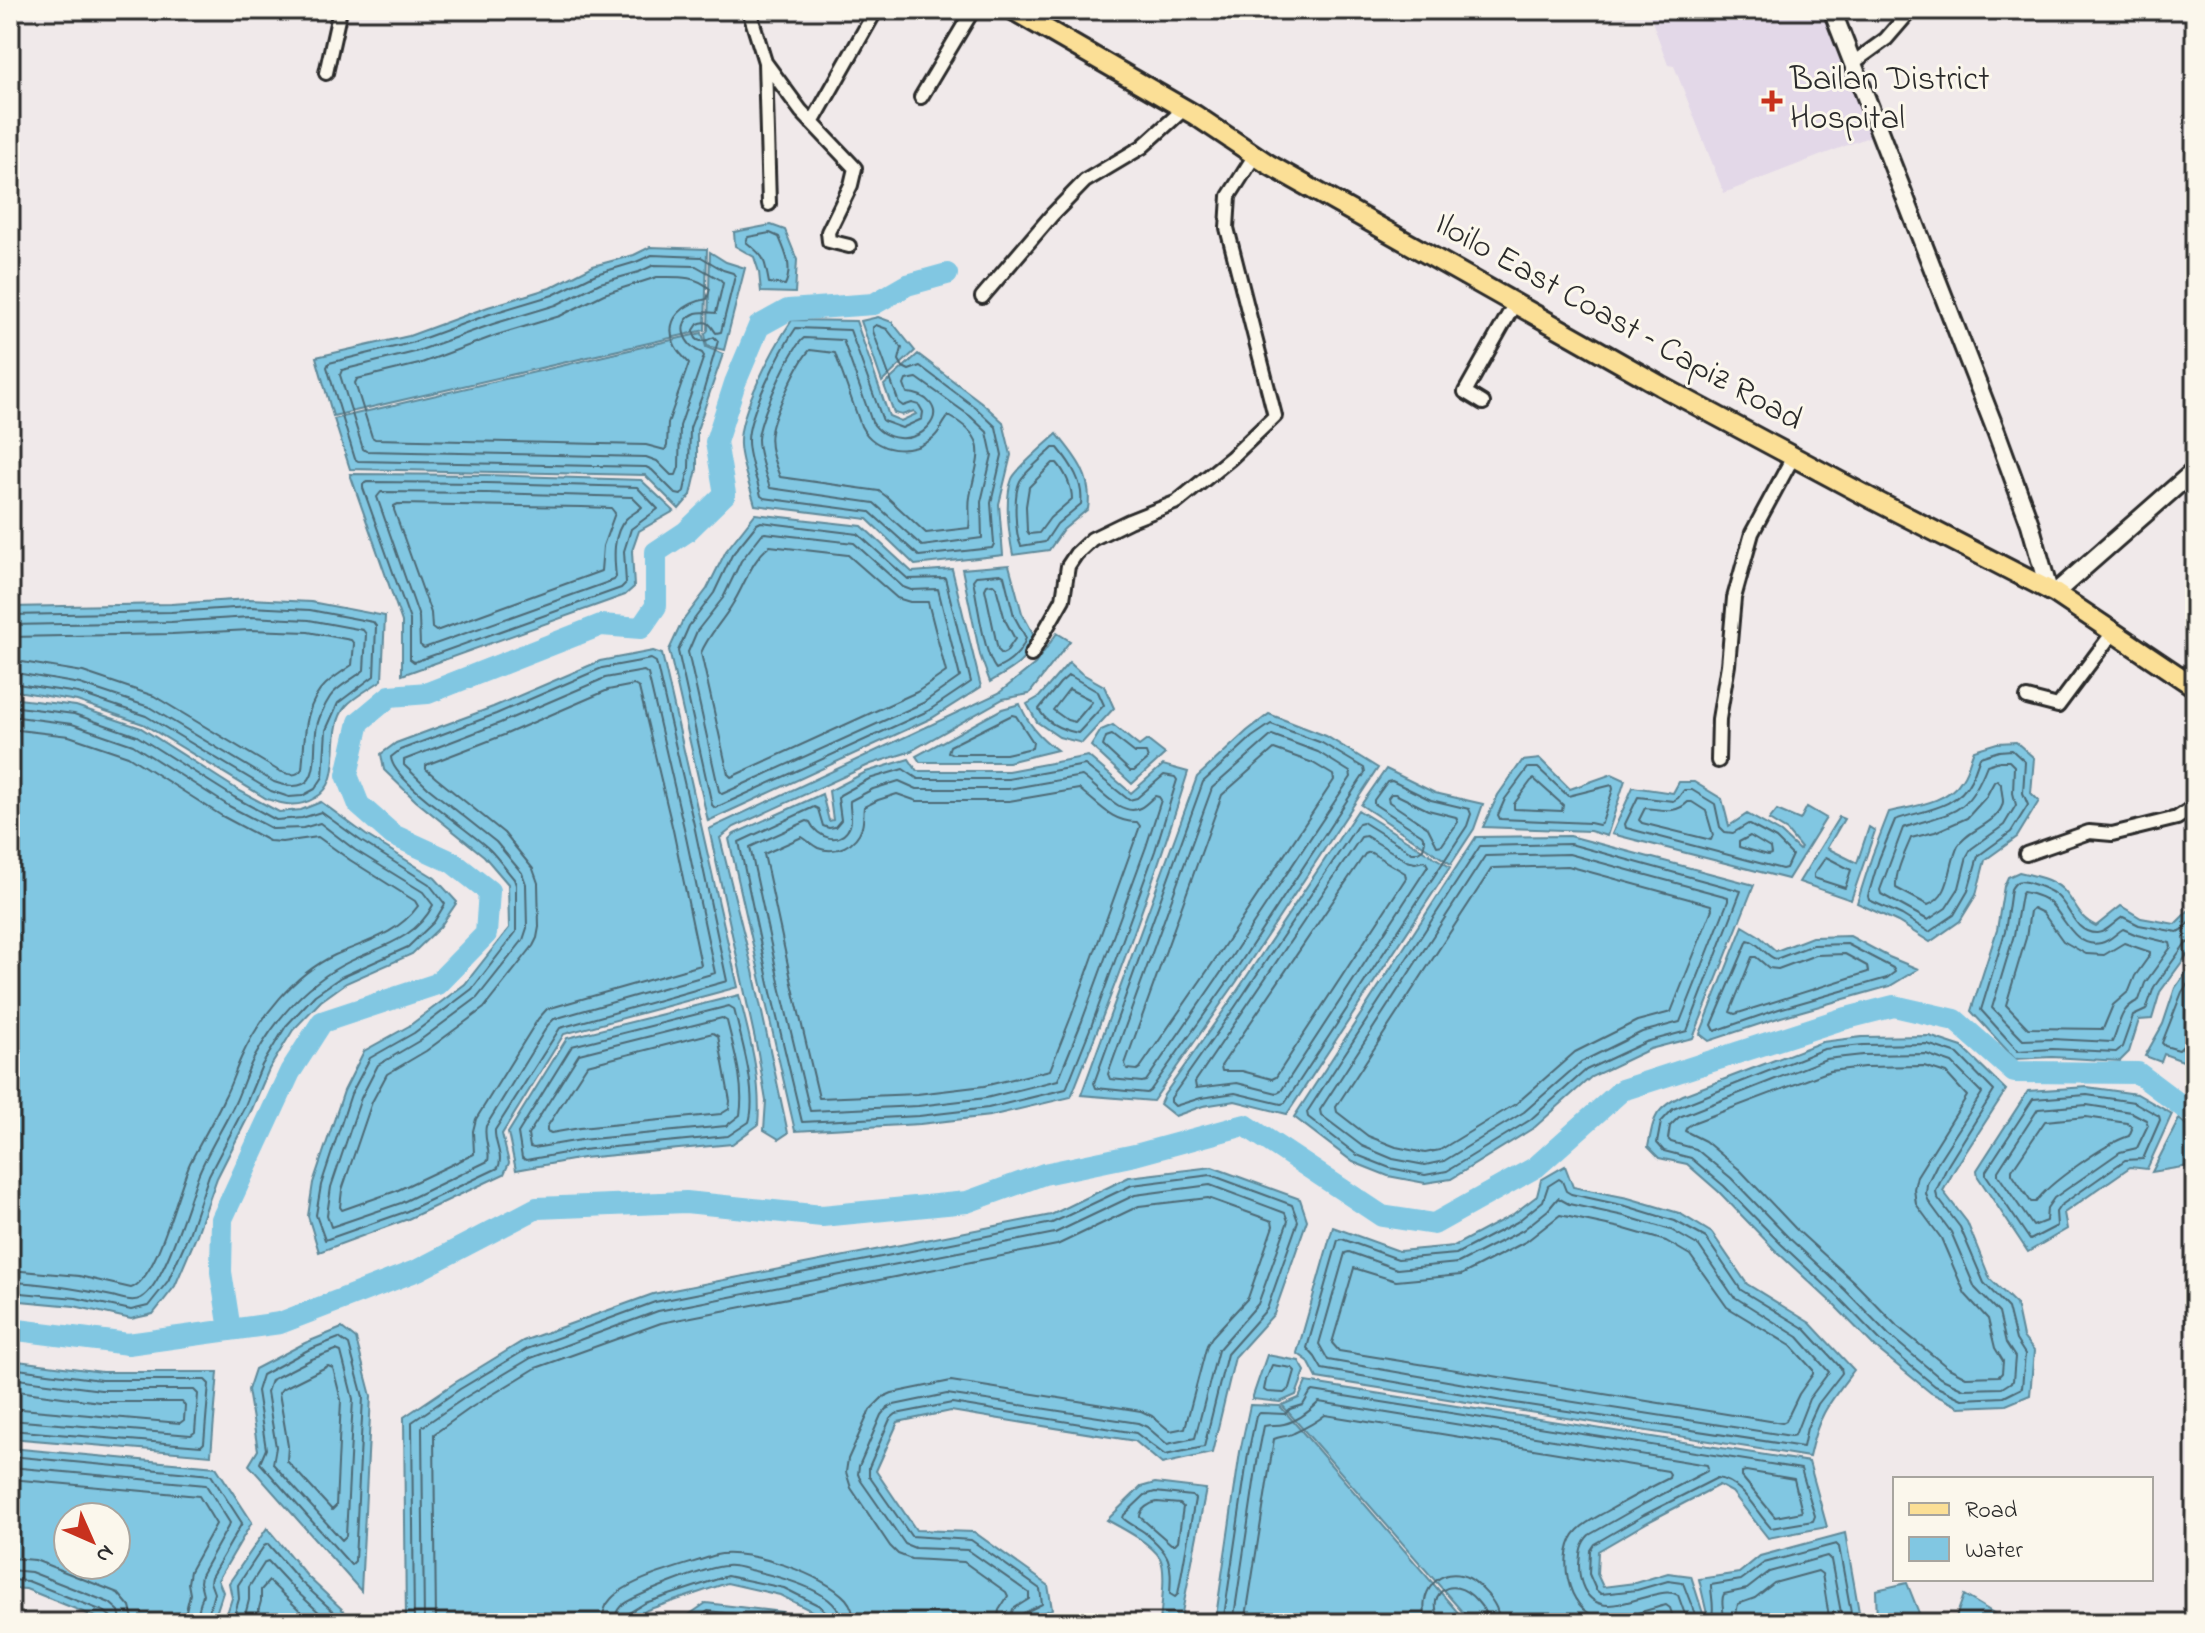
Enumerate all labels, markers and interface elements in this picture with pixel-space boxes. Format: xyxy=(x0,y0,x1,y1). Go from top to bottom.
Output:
place label: Bailan District Hospital xyxy=(1789,56,1990,145)
marker: Bailan District Hospital xyxy=(1761,90,1783,112)
street label: Iloilo East Coast – Capiz Road xyxy=(1425,201,1811,445)
legend xyxy=(1893,1477,2153,1581)
text: Road xyxy=(1965,1494,2018,1529)
north arrow xyxy=(52,1501,132,1581)
text: Water xyxy=(1965,1534,2023,1569)
text: N xyxy=(87,1536,121,1570)

